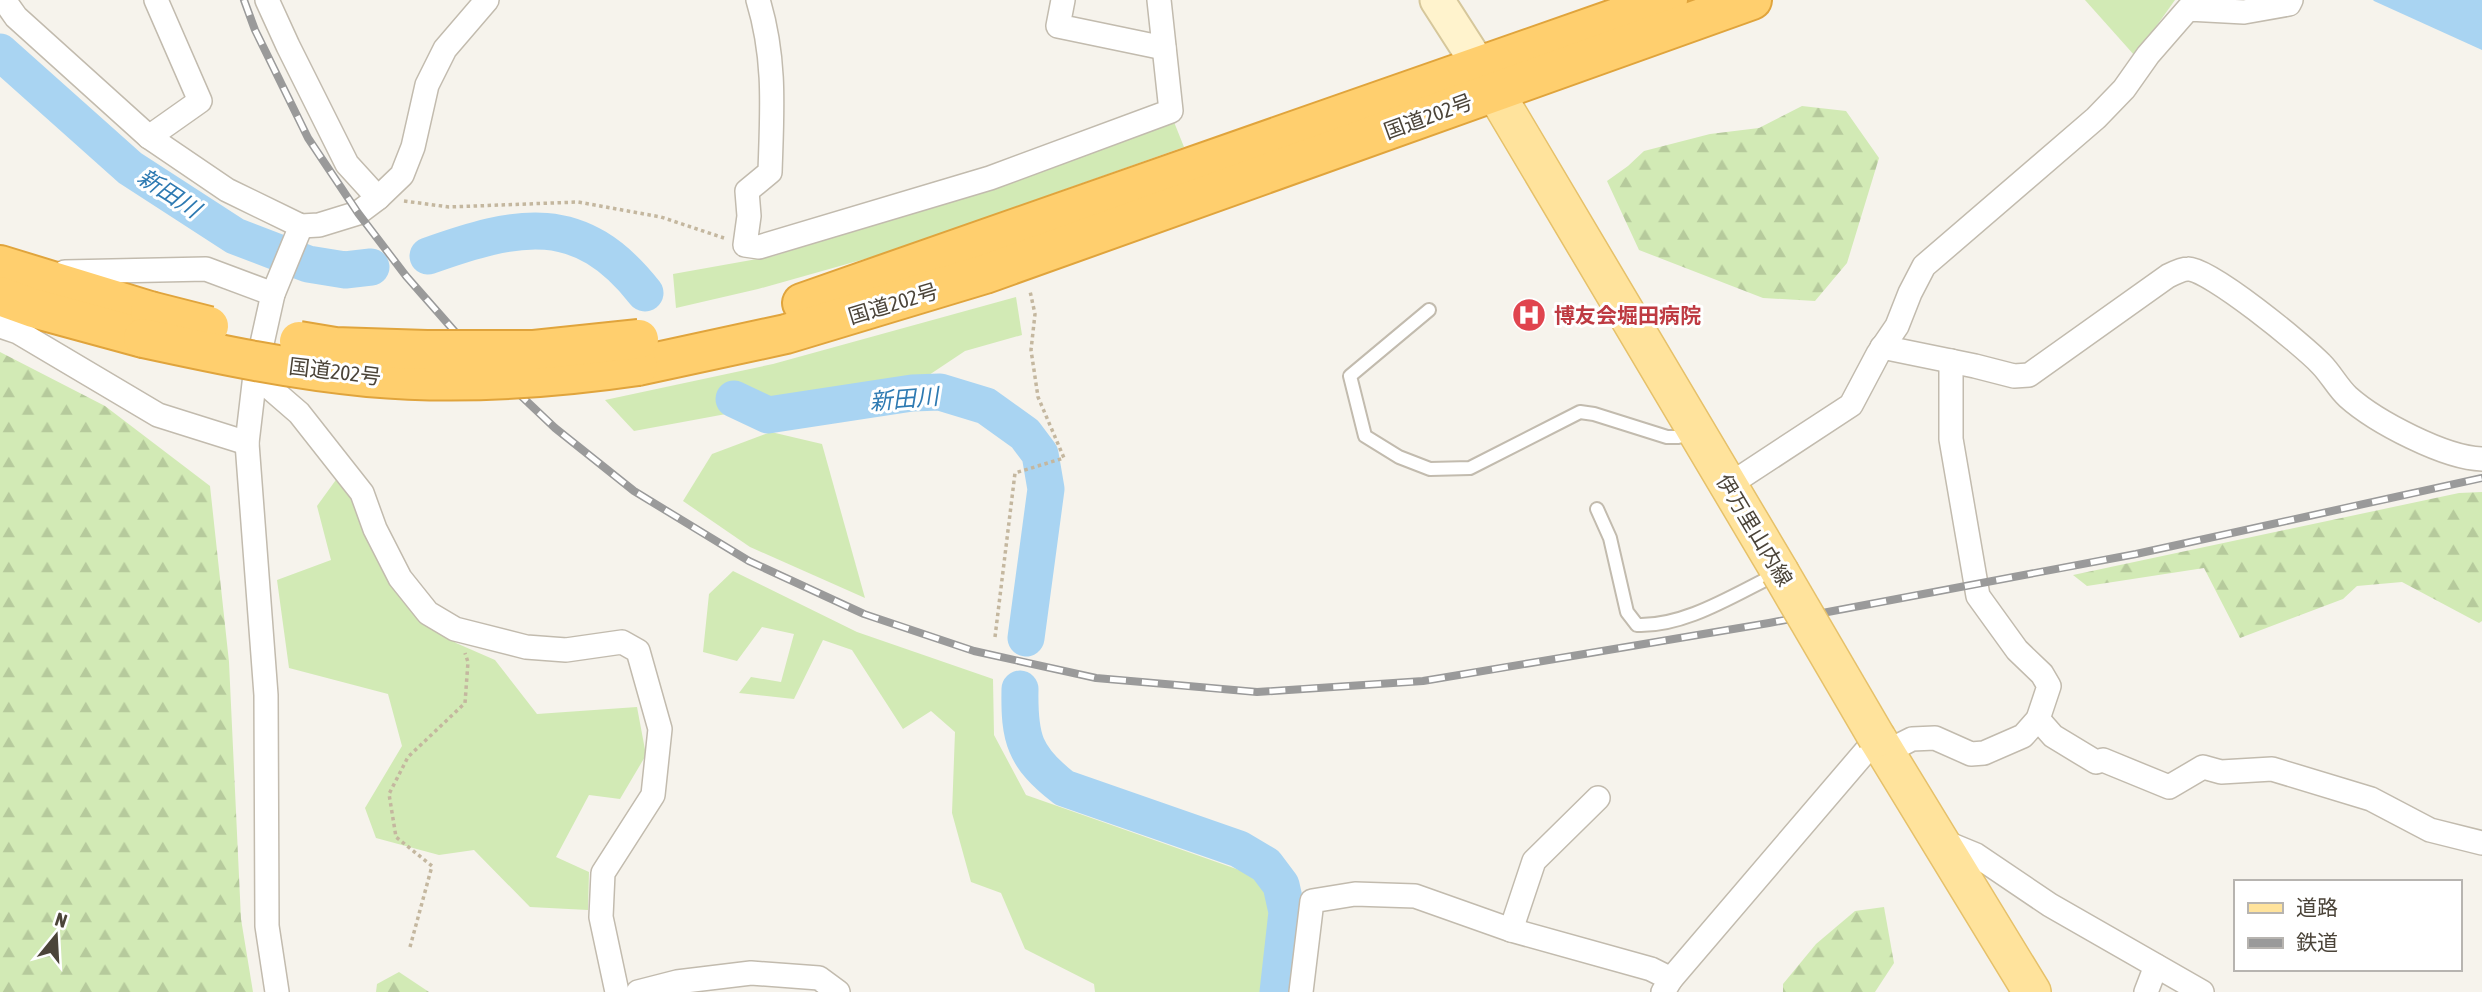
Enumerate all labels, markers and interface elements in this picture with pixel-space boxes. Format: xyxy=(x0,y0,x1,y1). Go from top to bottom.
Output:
street label: 国道202号 xyxy=(1380,89,1476,143)
water label: 新田川 xyxy=(133,163,208,224)
street label: 国道202号 xyxy=(845,278,941,328)
hospital icon: 博友会堀田病院 xyxy=(1510,296,1548,334)
place label: 博友会堀田病院 xyxy=(1554,303,1701,327)
street label: 国道202号 xyxy=(288,353,382,389)
water label: 新田川 xyxy=(868,383,942,415)
street label: 伊万里山内線 xyxy=(1712,470,1798,590)
legend xyxy=(2234,880,2461,971)
text: 道路 xyxy=(2296,895,2338,919)
north arrow xyxy=(21,901,91,971)
text: N xyxy=(53,908,70,932)
text: 鉄道 xyxy=(2296,930,2338,954)

